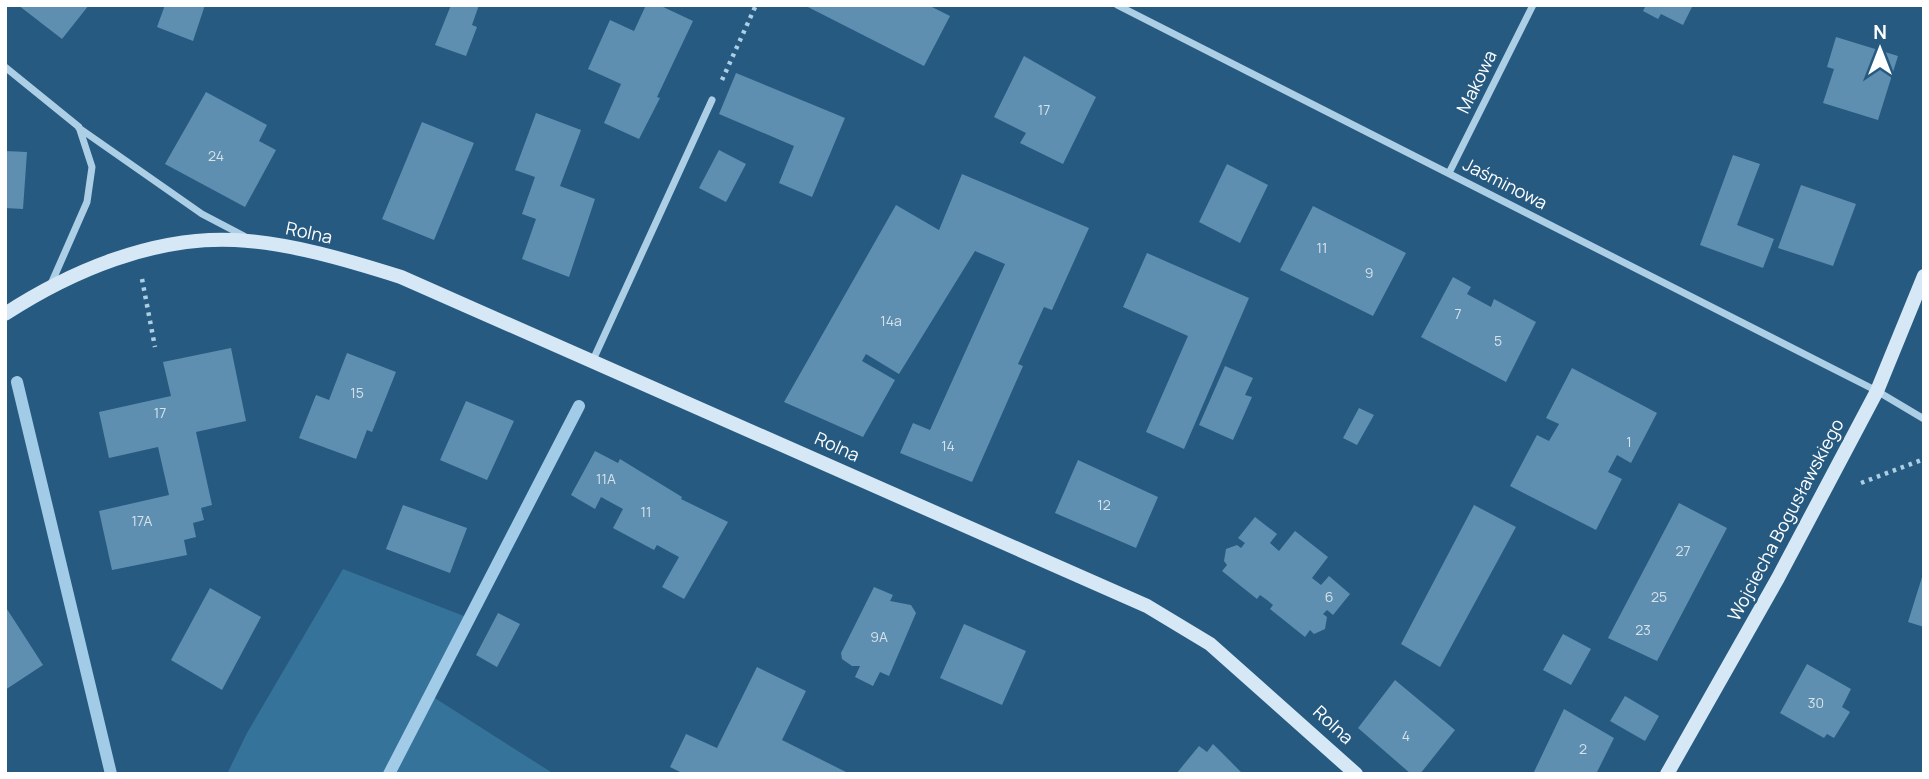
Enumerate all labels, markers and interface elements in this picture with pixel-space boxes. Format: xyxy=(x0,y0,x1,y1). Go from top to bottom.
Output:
north arrow xyxy=(1845,14,1915,84)
text: N xyxy=(1873,19,1887,45)
street label: Makowa xyxy=(1451,46,1502,117)
house number: 17 xyxy=(1038,100,1050,119)
house number: 24 xyxy=(208,146,224,165)
street label: Jaśminowa xyxy=(1459,152,1552,215)
street label: Rolna xyxy=(284,215,335,249)
house number: 11 xyxy=(1317,238,1327,257)
house number: 9 xyxy=(1365,263,1373,282)
house number: 7 xyxy=(1454,304,1462,323)
house number: 14a xyxy=(880,311,902,330)
house number: 5 xyxy=(1494,331,1502,350)
house number: 15 xyxy=(350,383,364,402)
house number: 17 xyxy=(154,403,166,422)
street label: Wojciecha Bogusławskiego xyxy=(1721,414,1849,625)
street label: Rolna xyxy=(811,426,864,467)
house number: 1 xyxy=(1626,432,1632,451)
house number: 14 xyxy=(941,436,955,455)
house number: 11A xyxy=(596,469,616,488)
house number: 12 xyxy=(1097,495,1111,514)
house number: 11 xyxy=(641,502,651,521)
house number: 17A xyxy=(132,511,153,530)
house number: 27 xyxy=(1675,541,1691,560)
house number: 6 xyxy=(1325,587,1333,606)
house number: 25 xyxy=(1651,587,1667,606)
house number: 23 xyxy=(1635,620,1651,639)
house number: 9A xyxy=(870,627,888,646)
house number: 30 xyxy=(1808,693,1824,712)
street label: Rolna xyxy=(1308,700,1359,749)
house number: 4 xyxy=(1402,726,1410,745)
house number: 2 xyxy=(1579,739,1587,758)

